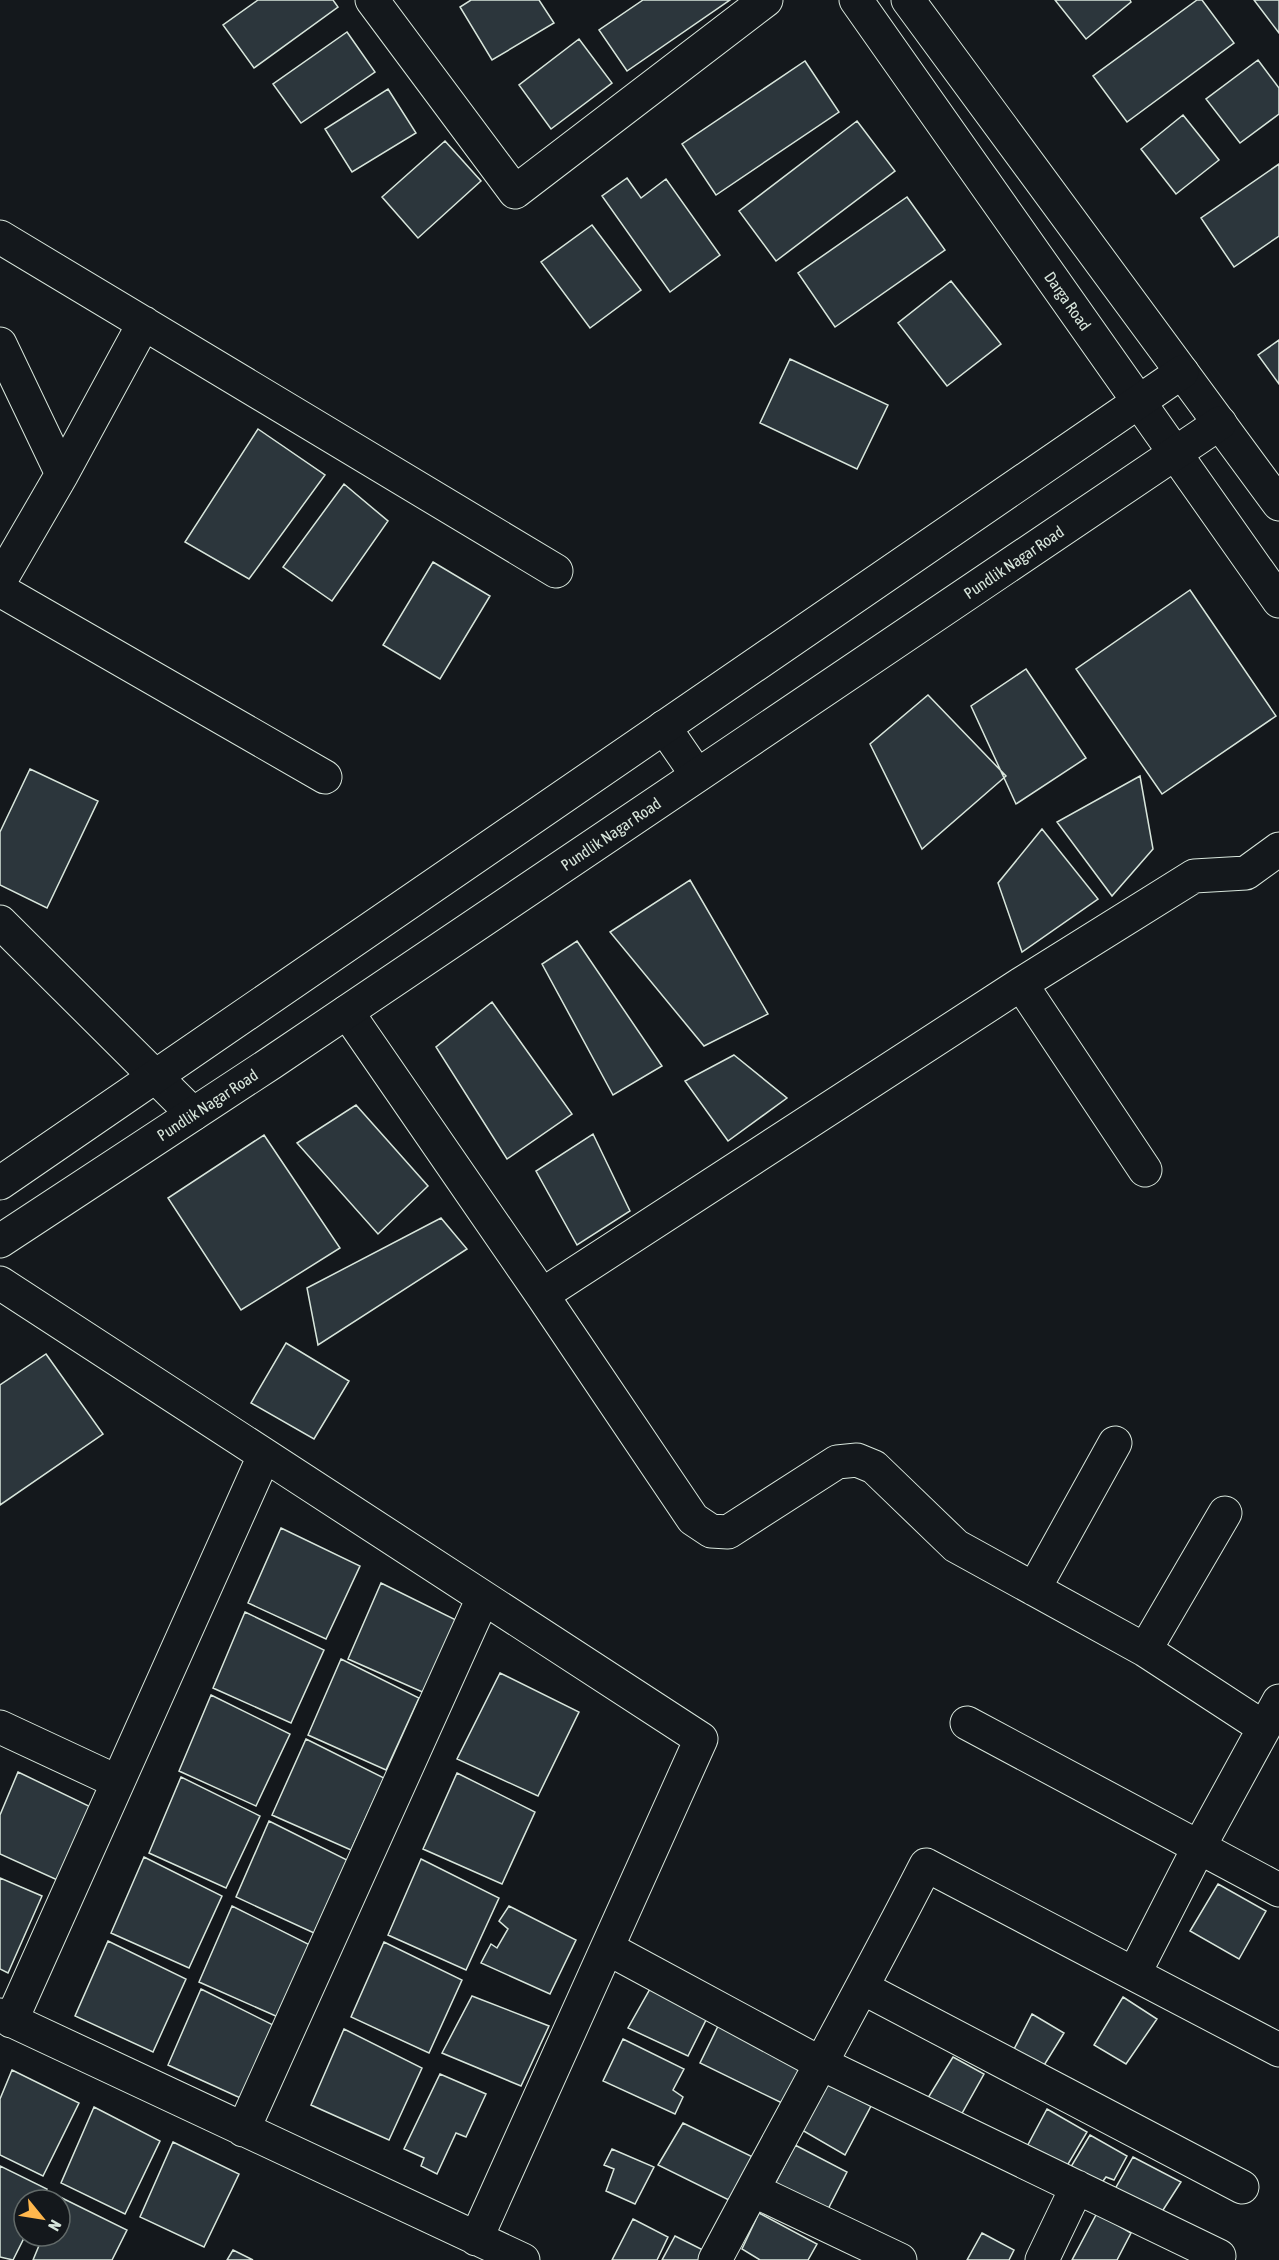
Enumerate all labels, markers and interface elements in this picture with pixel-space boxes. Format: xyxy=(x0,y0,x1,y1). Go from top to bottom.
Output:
street label: Darga Road xyxy=(1041,268,1095,334)
street label: Pundlik Nagar Road xyxy=(960,522,1067,602)
street label: Pundlik Nagar Road xyxy=(557,794,664,874)
street label: Pundlik Nagar Road xyxy=(154,1065,261,1144)
north arrow xyxy=(12,2188,72,2248)
text: N xyxy=(45,2217,65,2234)

